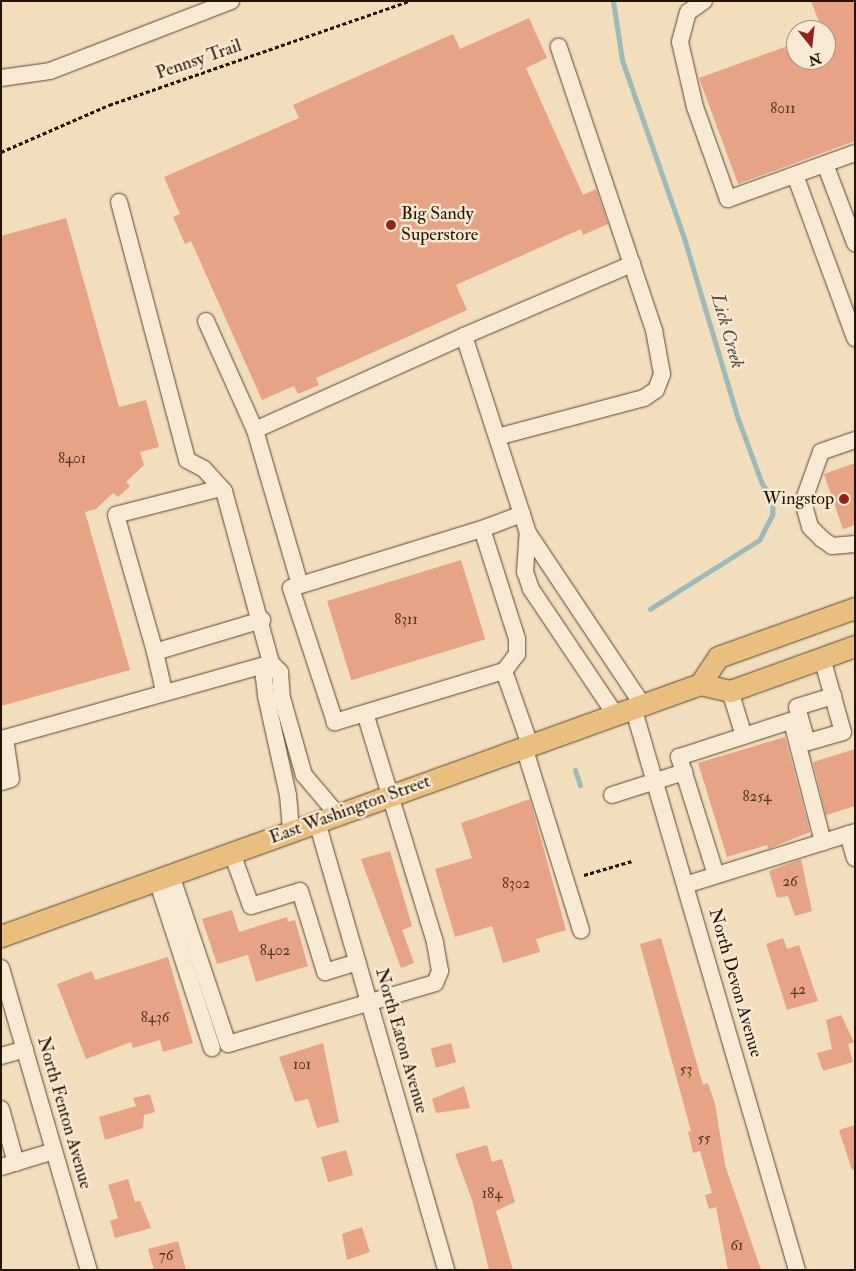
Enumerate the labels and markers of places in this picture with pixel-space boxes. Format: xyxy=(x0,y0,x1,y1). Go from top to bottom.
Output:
place label: Big Sandy Superstore xyxy=(401,204,478,246)
marker: Big Sandy Superstore xyxy=(385,219,397,231)
place label: Wingstop xyxy=(763,488,834,510)
marker: Wingstop xyxy=(838,493,850,505)

